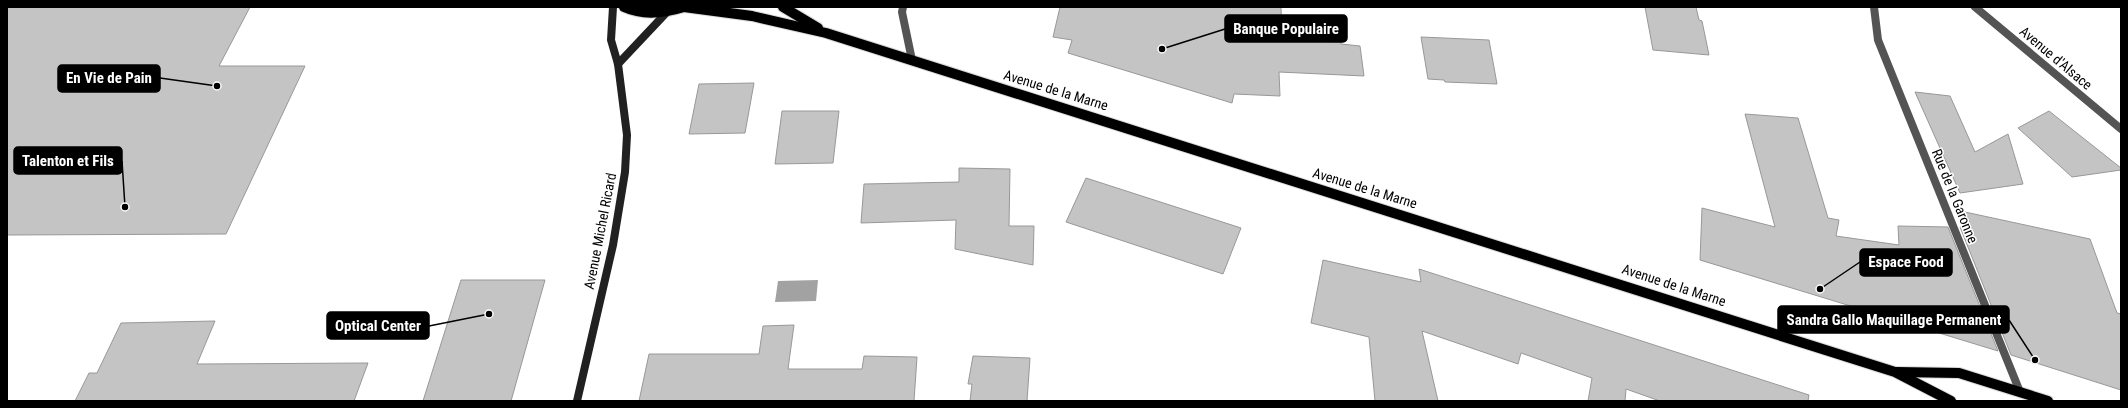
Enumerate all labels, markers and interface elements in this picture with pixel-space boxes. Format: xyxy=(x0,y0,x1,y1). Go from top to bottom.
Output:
callout: Banque Populaire xyxy=(1225,15,1347,42)
text: Banque Populaire xyxy=(1233,20,1339,38)
street label: Avenue d'Alsace xyxy=(2017,23,2096,93)
callout: En Vie de Pain xyxy=(58,65,160,92)
street label: Avenue de la Marne xyxy=(1002,67,1111,114)
text: En Vie de Pain xyxy=(66,69,152,87)
callout: Talenton et Fils xyxy=(14,147,122,174)
street label: Rue de la Garonne xyxy=(1929,147,1981,246)
text: Talenton et Fils xyxy=(22,152,114,170)
street label: Avenue de la Marne xyxy=(1311,165,1420,212)
street label: Avenue Michel Ricard xyxy=(581,171,619,291)
callout: Espace Food xyxy=(1860,249,1952,276)
text: Espace Food xyxy=(1868,253,1944,271)
street label: Avenue de la Marne xyxy=(1620,261,1728,309)
callout: Sandra Gallo Maquillage Permanent xyxy=(1778,306,2009,333)
text: Sandra Gallo Maquillage Permanent xyxy=(1787,311,2002,329)
callout: Optical Center xyxy=(327,312,429,339)
text: Optical Center xyxy=(335,317,421,335)

